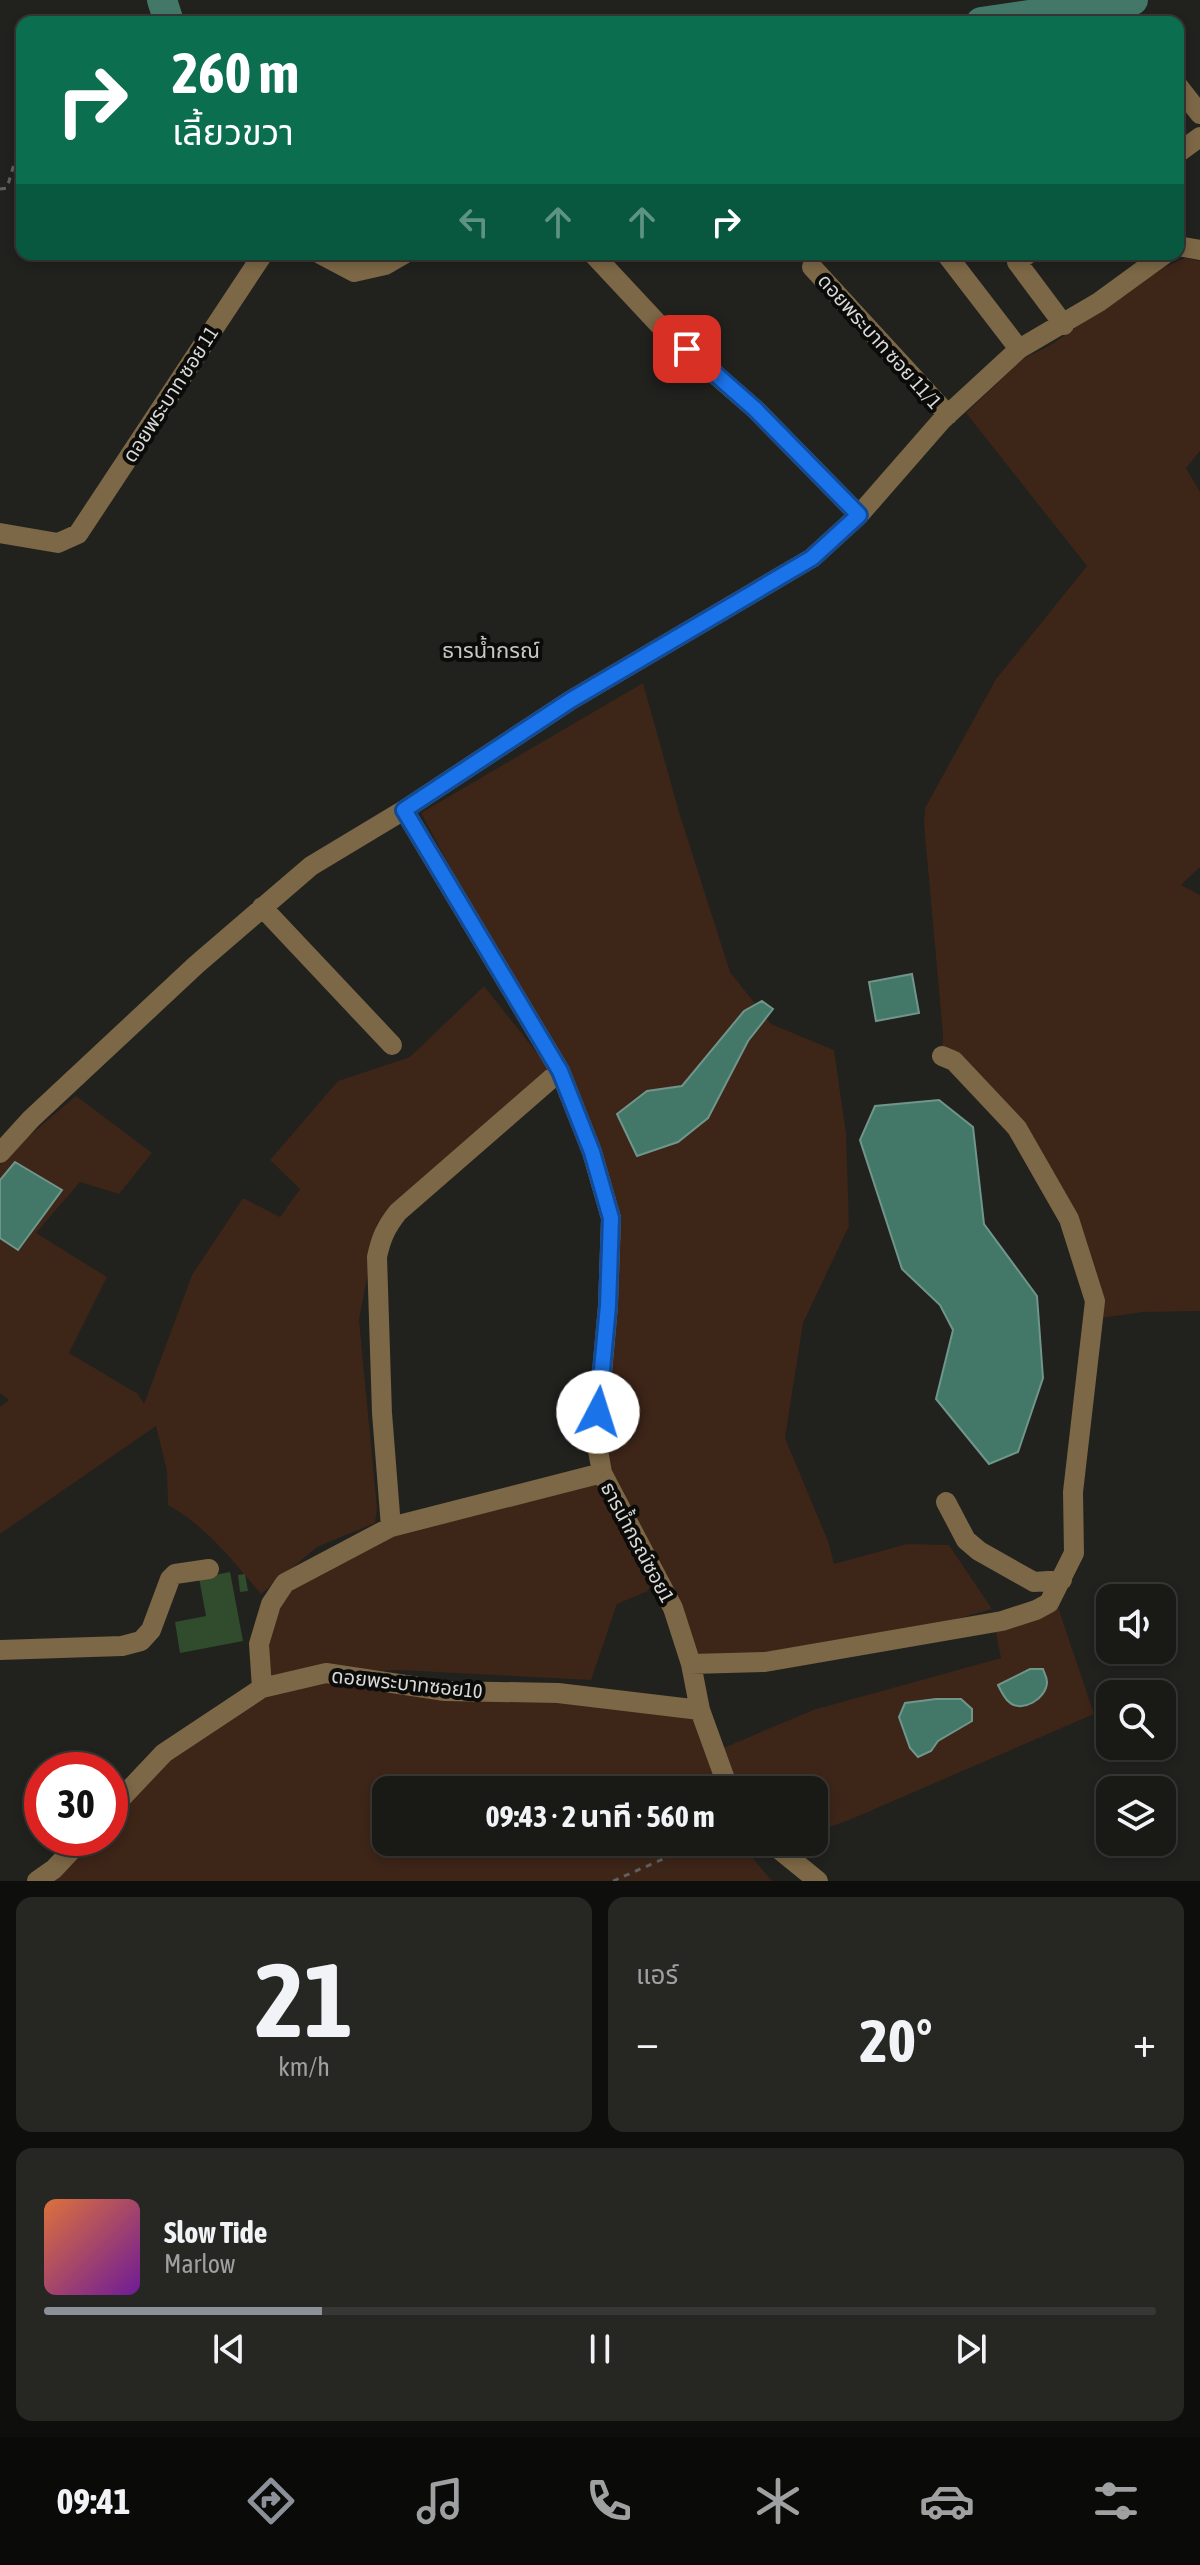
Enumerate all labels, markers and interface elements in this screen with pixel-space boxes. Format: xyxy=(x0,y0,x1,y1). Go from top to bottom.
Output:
text: 260 m xyxy=(172,41,299,105)
icon: right xyxy=(40,48,144,152)
text: เลี้ยวขวา xyxy=(172,111,294,153)
icon: left xyxy=(452,200,496,244)
icon: ahead xyxy=(536,200,580,244)
icon: ahead xyxy=(620,200,664,244)
icon: right xyxy=(704,200,748,244)
street label: ดอยพระบาท ซอย 11/1 xyxy=(813,269,947,413)
pin xyxy=(653,315,721,383)
street label: ดอยพระบาท ซอย 11 xyxy=(118,322,222,466)
icon: arrive xyxy=(665,327,709,371)
district label: ธารน้ำกรณ์ xyxy=(442,635,540,663)
position arrow xyxy=(556,1370,640,1454)
street label: ธารน้ำกรณ์ซอย1 xyxy=(597,1477,681,1606)
map controls xyxy=(1096,1584,1176,1856)
button: sound xyxy=(1096,1584,1176,1664)
street label: ดอยพระบาทซอย10 xyxy=(330,1664,484,1702)
button: search xyxy=(1096,1680,1176,1760)
speed limit sign: 30 xyxy=(24,1752,128,1856)
button: layers xyxy=(1096,1776,1176,1856)
text: 09:43 · 2 นาที · 560 m xyxy=(486,1799,715,1833)
text: 21 xyxy=(255,1940,353,2059)
text: แอร์ xyxy=(636,1960,678,1990)
text: 20° xyxy=(860,2006,932,2075)
text: − xyxy=(636,2016,659,2066)
text: + xyxy=(1133,2016,1156,2066)
text: km/h xyxy=(278,2052,330,2082)
text: Slow Tide xyxy=(164,2215,267,2249)
text: Marlow xyxy=(164,2249,235,2279)
icon: previous xyxy=(207,2327,251,2371)
icon: pause xyxy=(578,2327,622,2371)
icon: next xyxy=(949,2327,993,2371)
icon: directions xyxy=(243,2473,299,2529)
icon: music xyxy=(412,2473,468,2529)
icon: phone xyxy=(581,2473,637,2529)
icon: climate xyxy=(750,2473,806,2529)
icon: car xyxy=(919,2473,975,2529)
icon: filters xyxy=(1088,2473,1144,2529)
text: 09:41 xyxy=(56,2480,131,2522)

